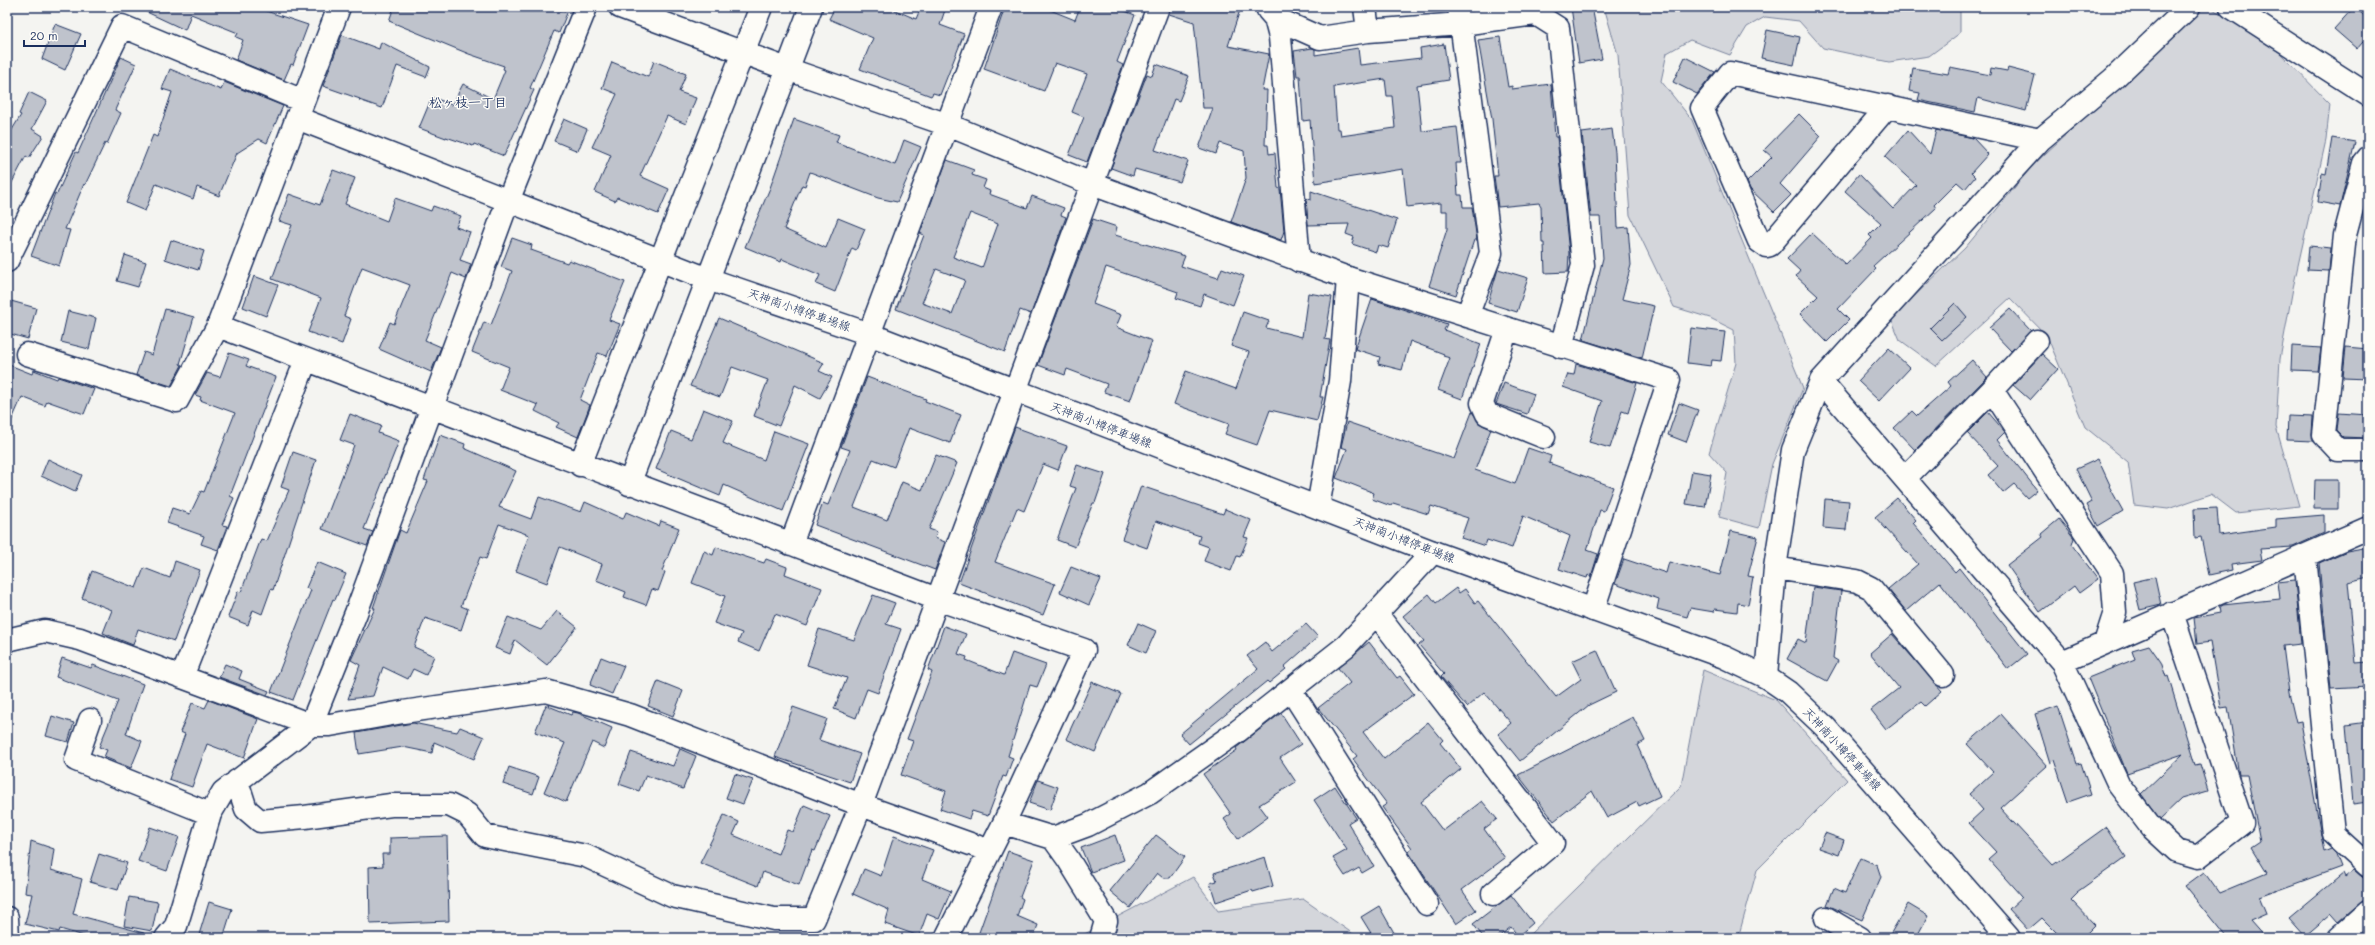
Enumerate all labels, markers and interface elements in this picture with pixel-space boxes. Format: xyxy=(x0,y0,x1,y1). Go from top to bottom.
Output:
scale bar xyxy=(24,22,85,48)
text: 20 m xyxy=(30,27,58,43)
district label: 松ヶ枝一丁目 xyxy=(429,93,507,110)
street label: 天神南小樽停車場線 xyxy=(746,284,853,334)
street label: 天神南小樽停車場線 xyxy=(1048,397,1155,451)
street label: 天神南小樽停車場線 xyxy=(1351,512,1458,566)
street label: 天神南小樽停車場線 xyxy=(1800,703,1885,793)

